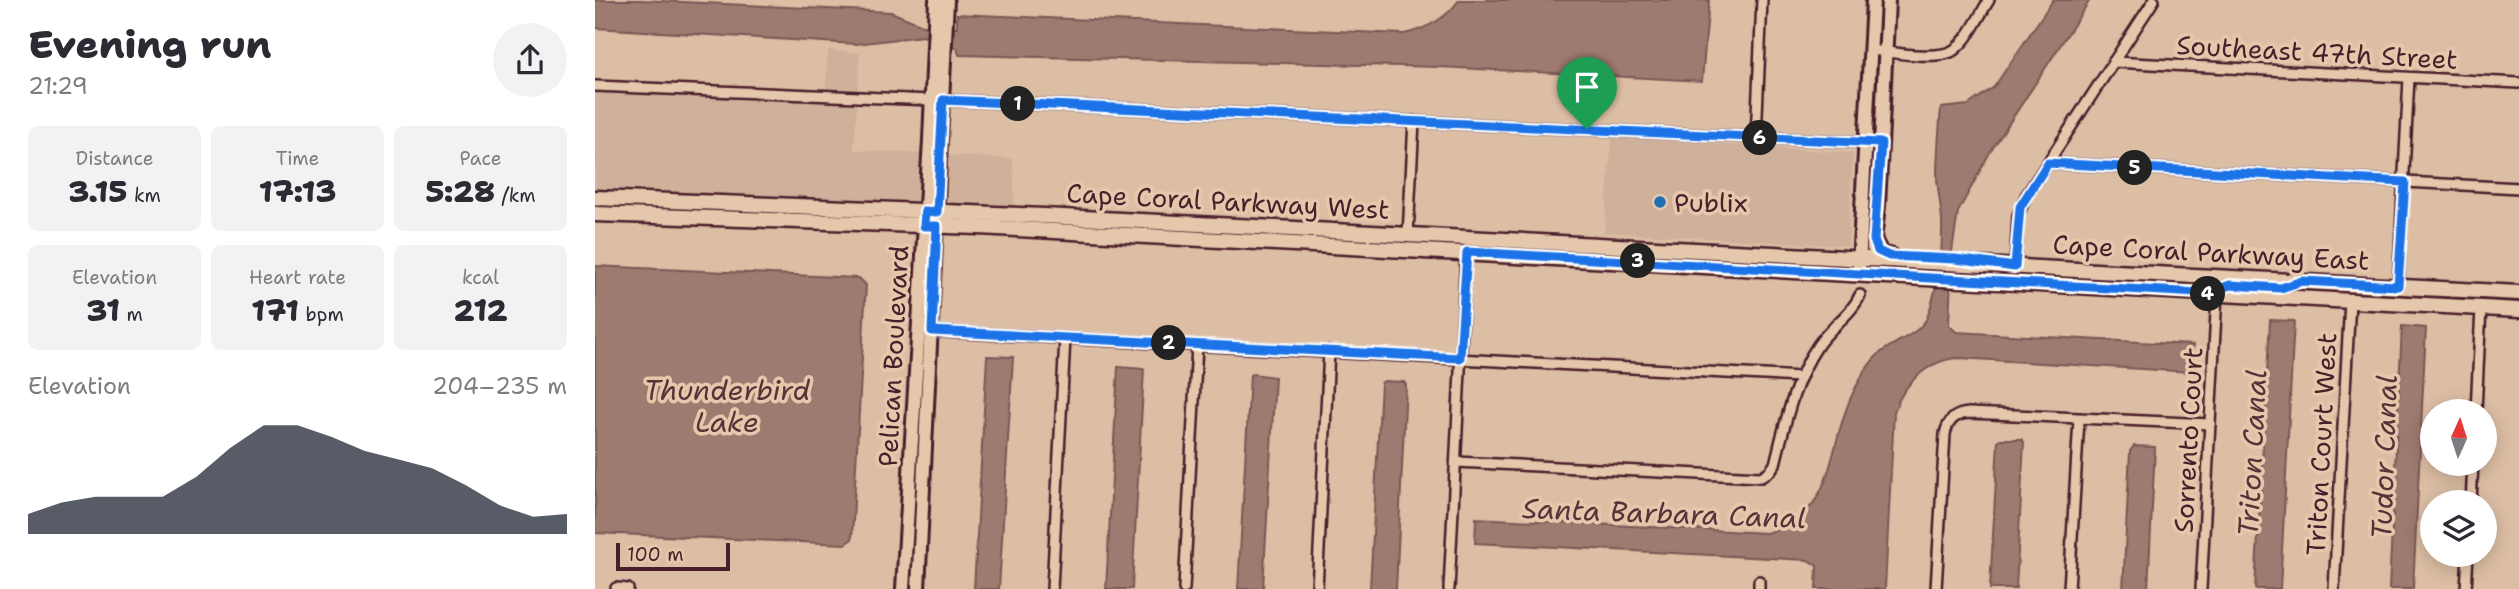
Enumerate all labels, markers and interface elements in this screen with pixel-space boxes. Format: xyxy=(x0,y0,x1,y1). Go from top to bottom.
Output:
text: Evening run xyxy=(28,19,271,70)
button: share xyxy=(493,23,567,97)
street label: Southeast 47th Street xyxy=(2176,27,2458,77)
pin xyxy=(1557,57,1617,129)
icon: arrive xyxy=(1568,68,1606,106)
text: 21:29 xyxy=(28,71,88,101)
pin: 1 xyxy=(1001,86,1035,122)
text: 1 xyxy=(1013,91,1022,116)
pin: 6 xyxy=(1743,120,1777,156)
text: 6 xyxy=(1753,125,1766,150)
text: Distance xyxy=(76,146,153,171)
text: Time xyxy=(276,146,319,171)
text: Pace xyxy=(460,146,501,171)
pin: 5 xyxy=(2117,150,2153,186)
text: 5 xyxy=(2129,155,2140,180)
text: 3.15 xyxy=(68,171,128,212)
text: 17:13 xyxy=(259,171,336,212)
text: 5:28 xyxy=(425,171,495,212)
street label: Cape Coral Parkway West xyxy=(1066,175,1390,227)
text: km xyxy=(128,183,161,208)
text: /km xyxy=(495,183,536,208)
place label: Publix xyxy=(1674,185,1747,220)
marker: Publix xyxy=(1652,194,1668,210)
street label: Cape Coral Parkway East xyxy=(2052,226,2370,278)
street label: Pelican Boulevard xyxy=(870,244,916,468)
pin: 3 xyxy=(1621,244,1655,278)
text: 3 xyxy=(1631,248,1644,273)
text: Elevation xyxy=(72,265,157,290)
text: Heart rate xyxy=(249,265,346,290)
text: kcal xyxy=(462,265,499,290)
pin: 4 xyxy=(2191,276,2225,312)
text: 4 xyxy=(2201,281,2214,306)
text: 31 xyxy=(86,290,120,331)
text: 171 xyxy=(251,290,299,331)
text: 212 xyxy=(454,290,507,331)
text: m xyxy=(120,302,143,327)
text: bpm xyxy=(299,302,344,327)
pin: 2 xyxy=(1151,326,1187,360)
text: 2 xyxy=(1162,330,1175,355)
street label: Triton Court West xyxy=(2298,332,2344,556)
street label: Sorrento Court xyxy=(2166,346,2210,534)
water label: Triton Canal xyxy=(2229,369,2275,537)
text: Elevation xyxy=(28,371,131,401)
text: 204–235 m xyxy=(432,371,567,401)
water label: Thunderbird Lake xyxy=(644,371,810,441)
water label: Tudor Canal xyxy=(2362,374,2406,540)
north arrow xyxy=(2420,399,2497,476)
map controls xyxy=(2420,399,2497,567)
water label: Santa Barbara Canal xyxy=(1521,489,1807,537)
button: layers xyxy=(2420,490,2497,567)
scale bar xyxy=(616,540,730,572)
text: 100 m xyxy=(627,542,684,567)

